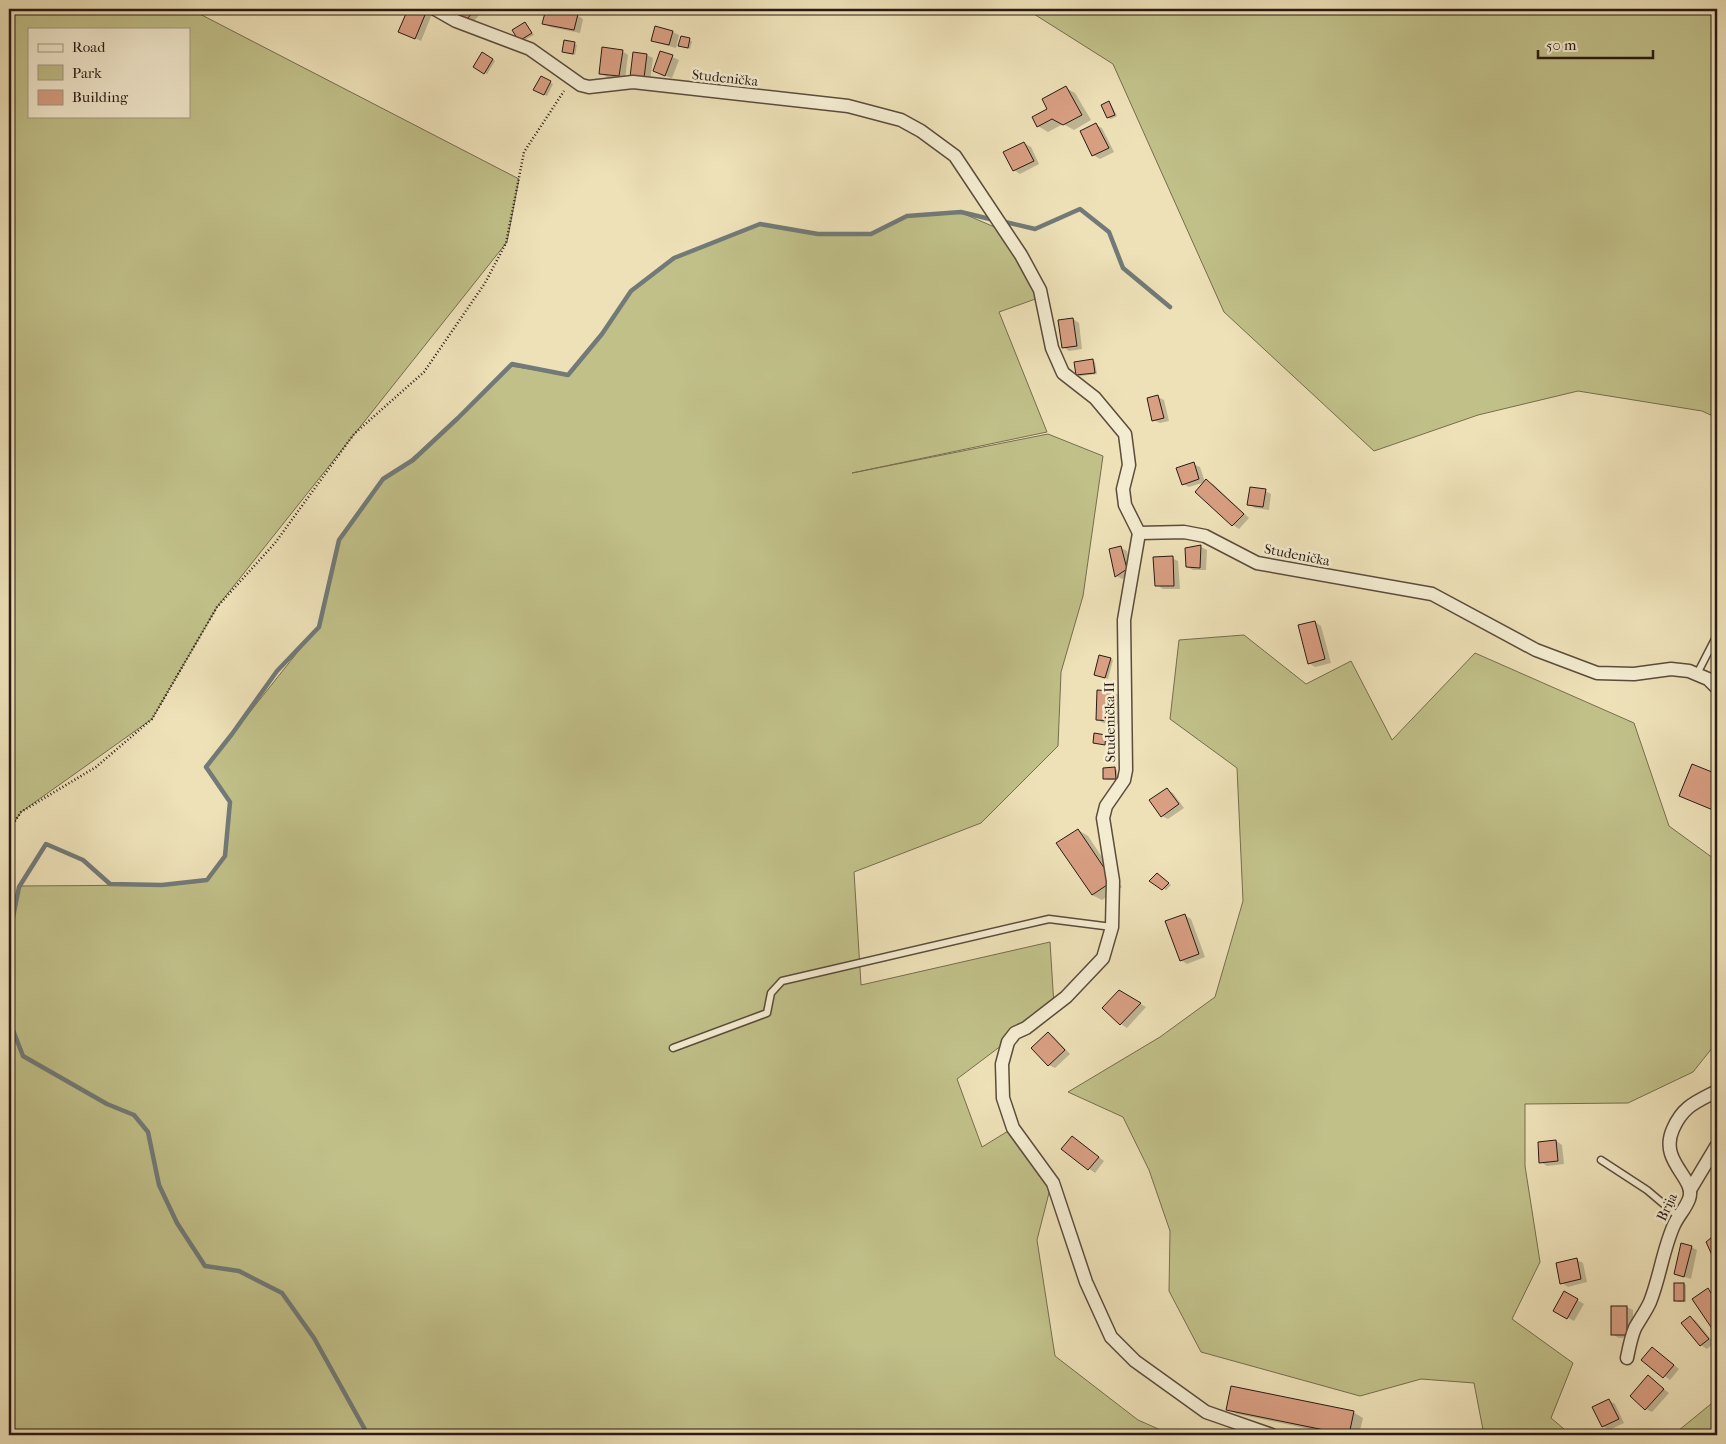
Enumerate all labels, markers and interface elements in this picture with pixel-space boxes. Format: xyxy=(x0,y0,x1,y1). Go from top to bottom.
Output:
legend xyxy=(28,28,190,118)
scale bar xyxy=(1538,28,1654,60)
text: 50 m xyxy=(1546,36,1577,54)
text: Road xyxy=(72,38,106,56)
text: Park xyxy=(72,64,102,82)
street label: Studenička xyxy=(691,66,760,90)
text: Building xyxy=(72,88,129,106)
street label: Studenička xyxy=(1263,540,1332,570)
street label: Studenička II xyxy=(1101,681,1119,762)
street label: Brija xyxy=(1653,1190,1681,1224)

